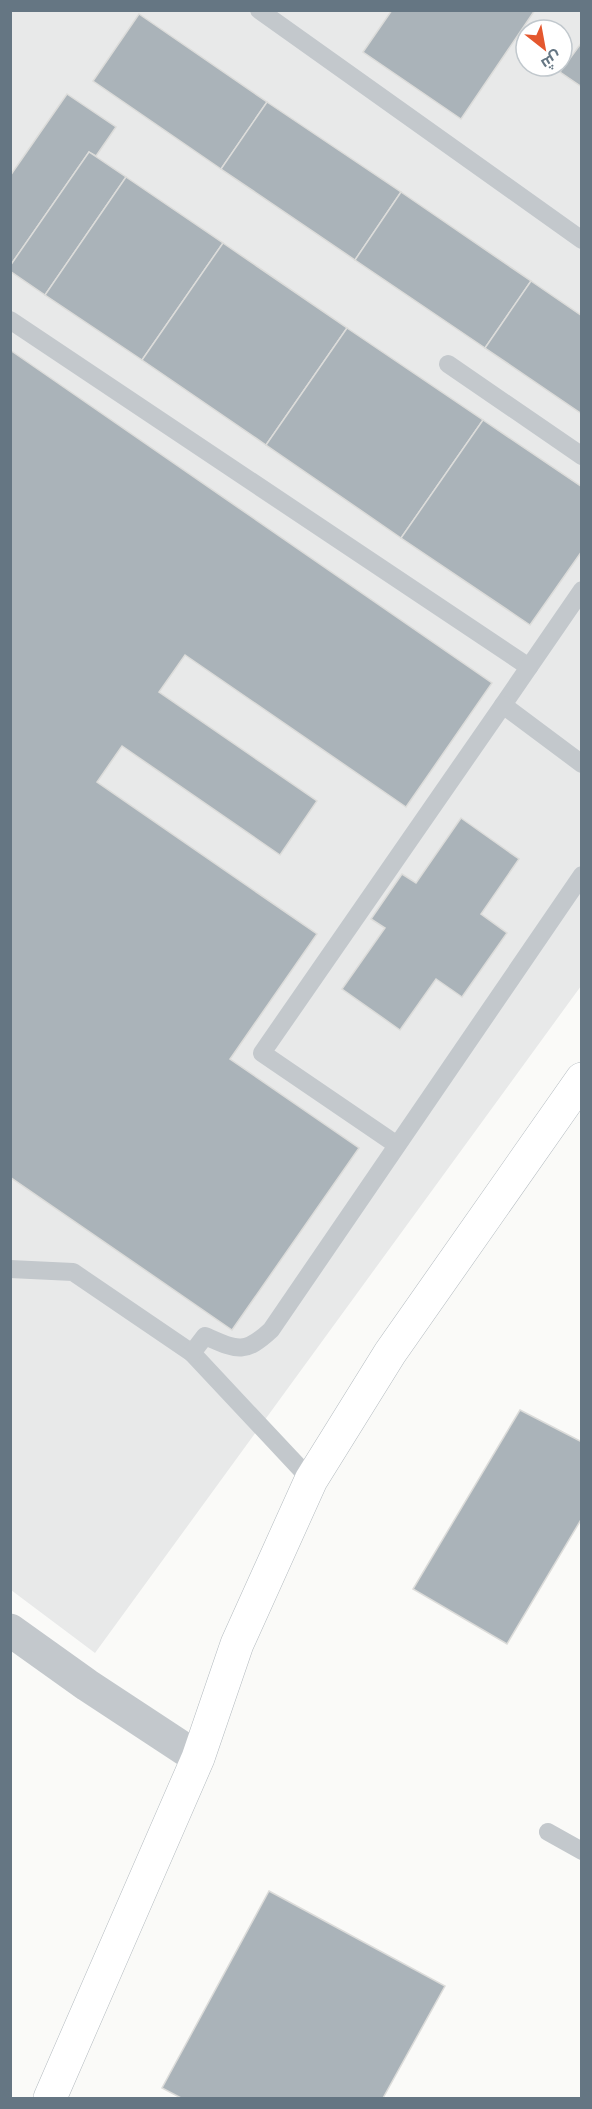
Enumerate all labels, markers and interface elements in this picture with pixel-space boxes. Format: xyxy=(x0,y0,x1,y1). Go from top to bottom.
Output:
north arrow xyxy=(514,18,574,78)
text: ش xyxy=(538,47,566,75)

